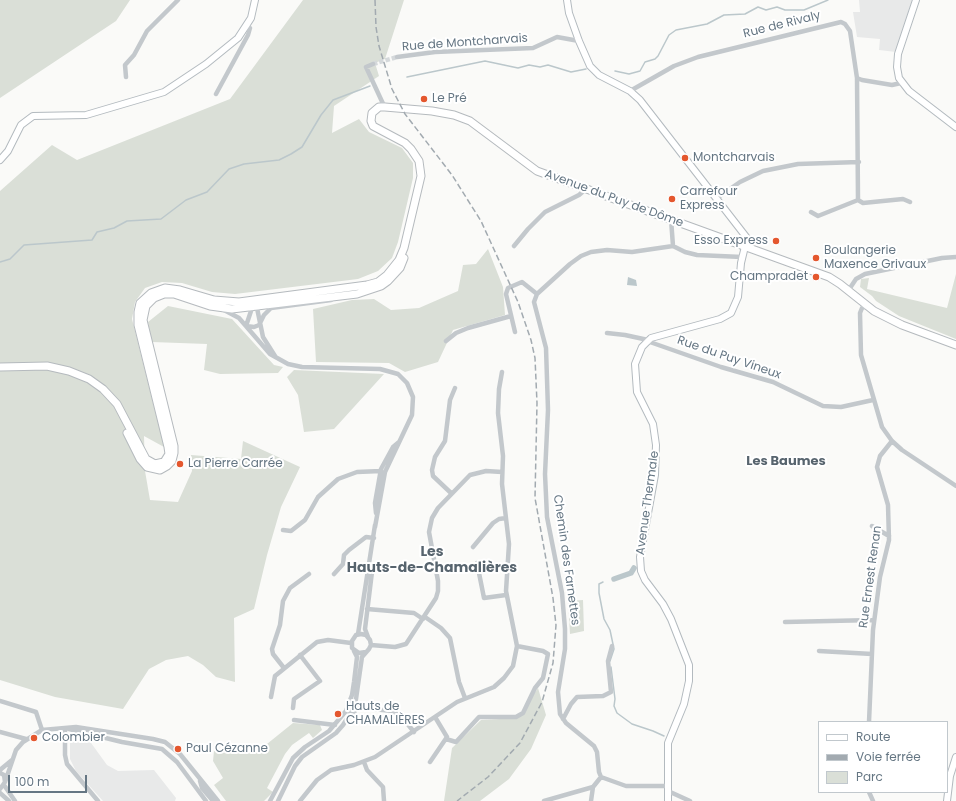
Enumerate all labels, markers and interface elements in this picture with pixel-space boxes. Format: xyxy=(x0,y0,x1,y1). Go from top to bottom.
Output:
street label: Rue de Rivaly xyxy=(742,8,822,42)
street label: Rue de Montcharvais xyxy=(402,31,528,55)
place label: Le Pré xyxy=(432,92,467,106)
marker: Le Pré xyxy=(419,94,429,104)
place label: Montcharvais xyxy=(693,151,775,165)
marker: Montcharvais xyxy=(680,153,690,163)
street label: Avenue du Puy de Dôme xyxy=(543,167,685,231)
place label: Carrefour Express xyxy=(680,185,738,213)
marker: Carrefour Express xyxy=(667,194,677,204)
place label: Esso Express xyxy=(694,234,768,248)
marker: Esso Express xyxy=(771,236,781,246)
place label: Boulangerie Maxence Grivaux xyxy=(824,244,926,272)
marker: Boulangerie Maxence Grivaux xyxy=(811,253,821,263)
place label: Champradet xyxy=(730,270,808,284)
marker: Champradet xyxy=(811,272,821,282)
street label: Rue du Puy Vineux xyxy=(675,333,783,383)
street label: Avenue Thermale xyxy=(634,450,662,556)
district label: Les Baumes xyxy=(746,454,826,470)
place label: La Pierre Carrée xyxy=(188,457,283,471)
marker: La Pierre Carrée xyxy=(175,459,185,469)
street label: Chemin des Farnettes xyxy=(550,494,582,626)
street label: Rue Ernest Renan xyxy=(857,525,885,629)
district label: Les Hauts-de-Chamalières xyxy=(347,544,517,576)
place label: Hauts de CHAMALIÈRES xyxy=(346,700,425,728)
marker: Hauts de CHAMALIÈRES xyxy=(333,709,343,719)
legend xyxy=(818,721,948,793)
text: Route xyxy=(856,728,890,745)
place label: Colombier xyxy=(42,731,105,745)
marker: Colombier xyxy=(29,733,39,743)
place label: Paul Cézanne xyxy=(186,742,268,756)
marker: Paul Cézanne xyxy=(173,744,183,754)
text: Voie ferrée xyxy=(856,748,921,765)
scale bar xyxy=(10,767,89,793)
text: Parc xyxy=(856,768,883,785)
text: 100 m xyxy=(15,773,49,790)

